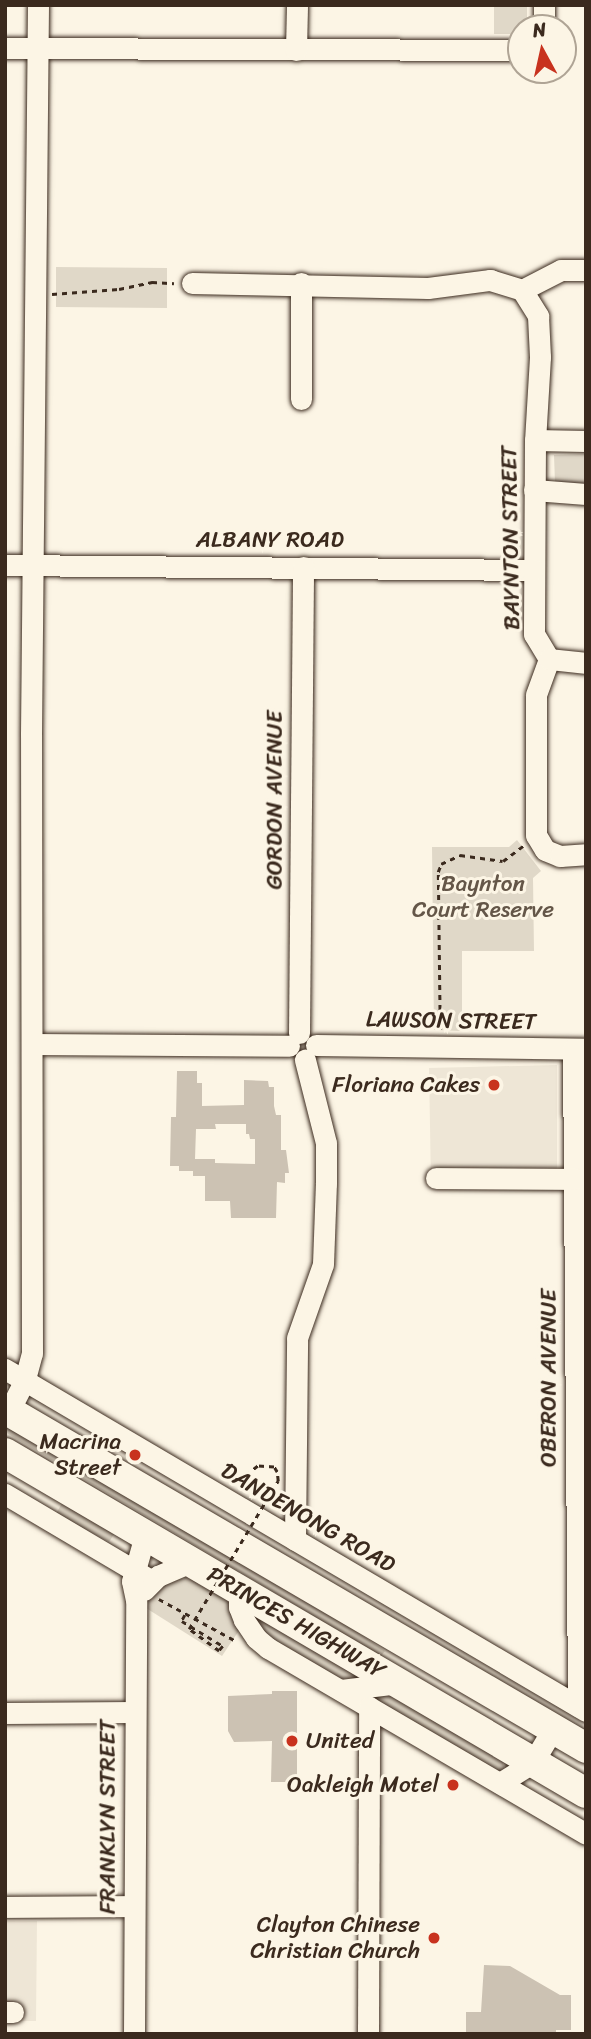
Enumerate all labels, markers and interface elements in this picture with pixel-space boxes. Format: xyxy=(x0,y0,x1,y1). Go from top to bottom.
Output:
text: N xyxy=(530,12,548,47)
north arrow xyxy=(507,14,577,84)
street label: BAYNTON STREET xyxy=(496,444,526,632)
street label: ALBANY ROAD xyxy=(196,526,344,554)
street label: GORDON AVENUE xyxy=(261,711,289,889)
park label: Baynton Court Reserve xyxy=(411,870,555,924)
street label: LAWSON STREET xyxy=(365,1006,537,1036)
place label: Floriana Cakes xyxy=(331,1071,480,1099)
marker: Floriana Cakes xyxy=(486,1077,502,1093)
street label: OBERON AVENUE xyxy=(535,1289,563,1467)
place label: Macrina Street xyxy=(39,1428,121,1482)
marker: Macrina Street xyxy=(127,1447,143,1463)
street label: DANDENONG ROAD xyxy=(216,1457,400,1579)
street label: PRINCES HIGHWAY xyxy=(202,1561,390,1685)
street label: FRANKLYN STREET xyxy=(94,1719,122,1915)
place label: United xyxy=(306,1727,374,1755)
marker: United xyxy=(284,1733,300,1749)
place label: Oakleigh Motel xyxy=(287,1771,439,1799)
marker: Oakleigh Motel xyxy=(445,1777,461,1793)
place label: Clayton Chinese Christian Church xyxy=(250,1911,420,1965)
marker: Clayton Chinese Christian Church xyxy=(426,1930,442,1946)

